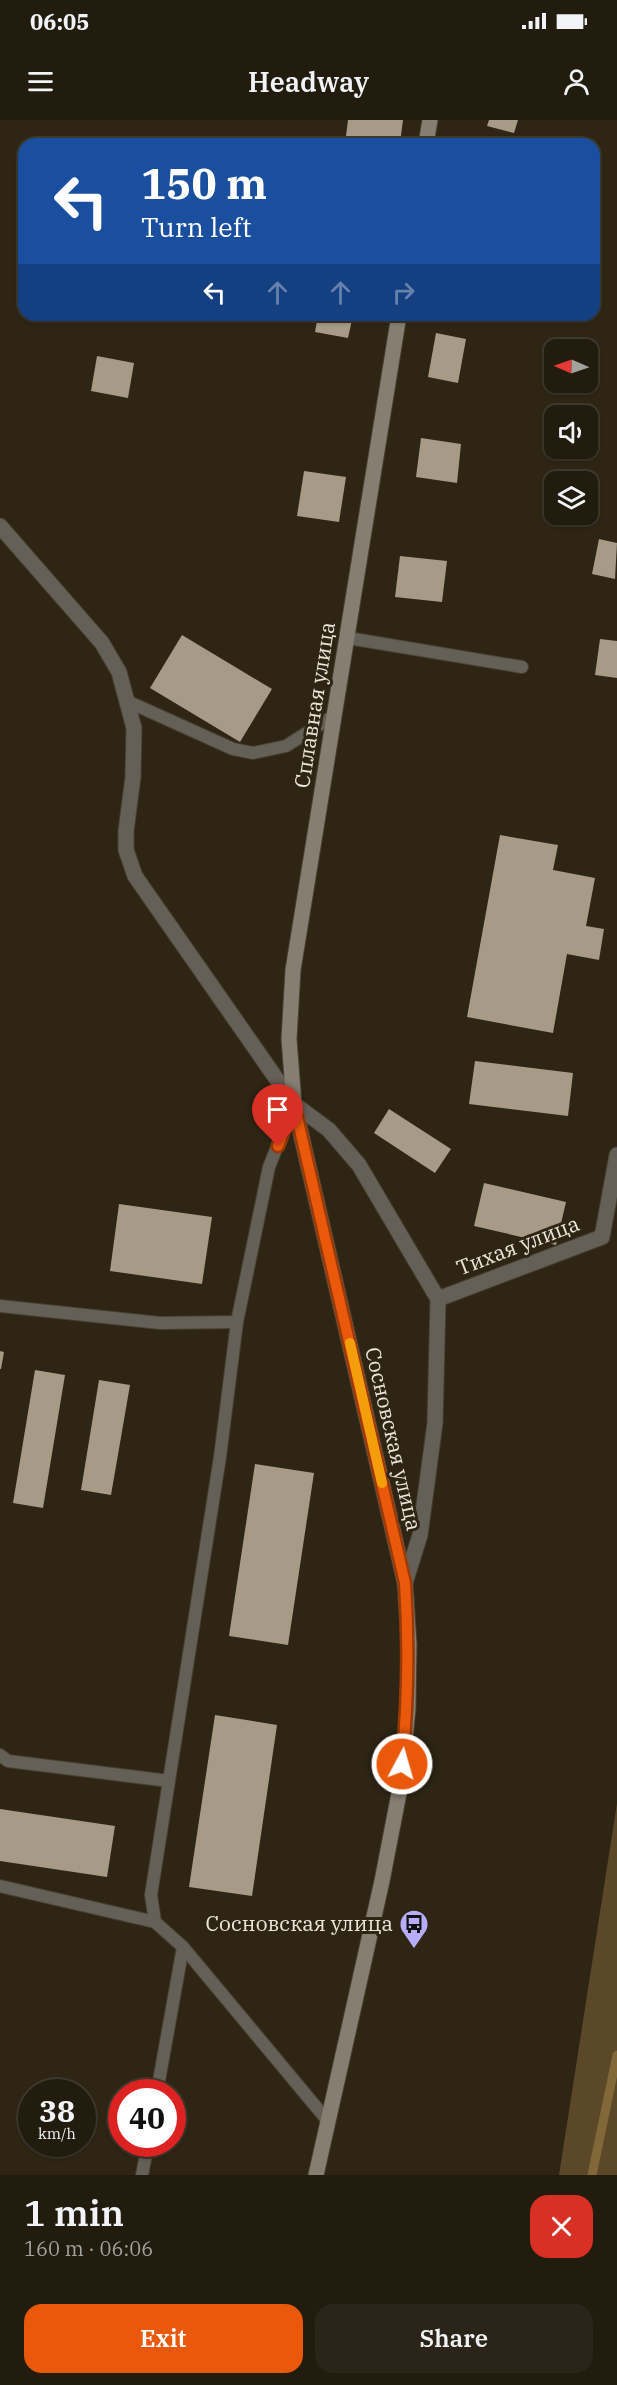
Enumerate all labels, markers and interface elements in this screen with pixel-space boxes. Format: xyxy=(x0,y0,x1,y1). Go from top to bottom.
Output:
text: 06:05 xyxy=(30,7,89,36)
text: Headway xyxy=(248,64,369,99)
icon: menu xyxy=(24,65,57,98)
icon: person xyxy=(560,65,593,98)
text: 150 m xyxy=(141,156,267,211)
icon: left xyxy=(42,162,120,240)
text: Turn left xyxy=(141,209,252,244)
icon: left xyxy=(198,276,231,309)
icon: ahead xyxy=(261,276,294,309)
icon: ahead xyxy=(324,276,357,309)
icon: right xyxy=(387,276,420,309)
north arrow xyxy=(544,339,598,393)
map controls xyxy=(544,339,598,525)
button: sound xyxy=(544,405,598,459)
button: layers xyxy=(544,471,598,525)
street label: Сплавная улица xyxy=(287,620,341,790)
pin xyxy=(252,1084,303,1146)
icon: arrive xyxy=(261,1093,294,1126)
street label: Тихая улица xyxy=(452,1209,583,1281)
street label: Сосновская улица xyxy=(359,1344,429,1533)
position arrow xyxy=(370,1732,434,1796)
bus stop icon: Сосновская улица xyxy=(398,1908,430,1950)
place label: Сосновская улица xyxy=(205,1909,393,1937)
speed limit sign: 40 xyxy=(108,2079,186,2157)
text: 38 xyxy=(39,2091,75,2130)
text: km/h xyxy=(38,2124,76,2143)
text: 1 min xyxy=(24,2189,124,2236)
button: close xyxy=(530,2195,593,2258)
text: 160 m · 06:06 xyxy=(24,2235,153,2262)
button: Exit xyxy=(24,2304,303,2373)
button: Share xyxy=(315,2304,593,2373)

